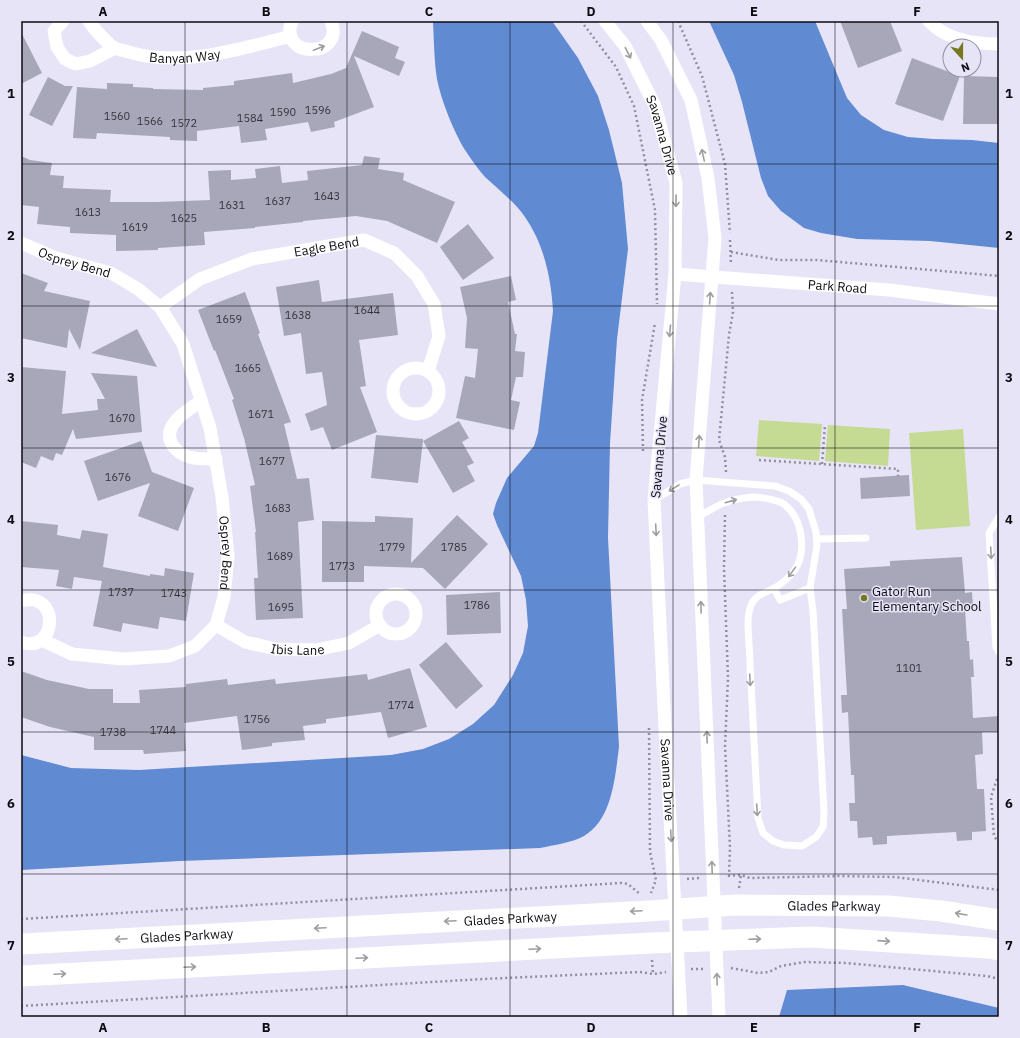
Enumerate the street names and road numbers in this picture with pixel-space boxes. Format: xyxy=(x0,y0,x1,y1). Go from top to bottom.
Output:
street label: Banyan Way xyxy=(148,45,222,67)
street label: Savanna Drive xyxy=(642,92,682,177)
street label: Eagle Bend xyxy=(293,232,360,260)
street label: Osprey Bend xyxy=(36,243,113,281)
street label: Park Road xyxy=(807,275,868,297)
street label: Savanna Drive xyxy=(647,415,671,499)
street label: Osprey Bend xyxy=(215,515,237,591)
street label: Ibis Lane xyxy=(269,640,326,659)
street label: Savanna Drive xyxy=(657,738,679,822)
street label: Glades Parkway xyxy=(787,897,881,914)
street label: Glades Parkway xyxy=(463,907,558,929)
street label: Glades Parkway xyxy=(140,924,234,946)

